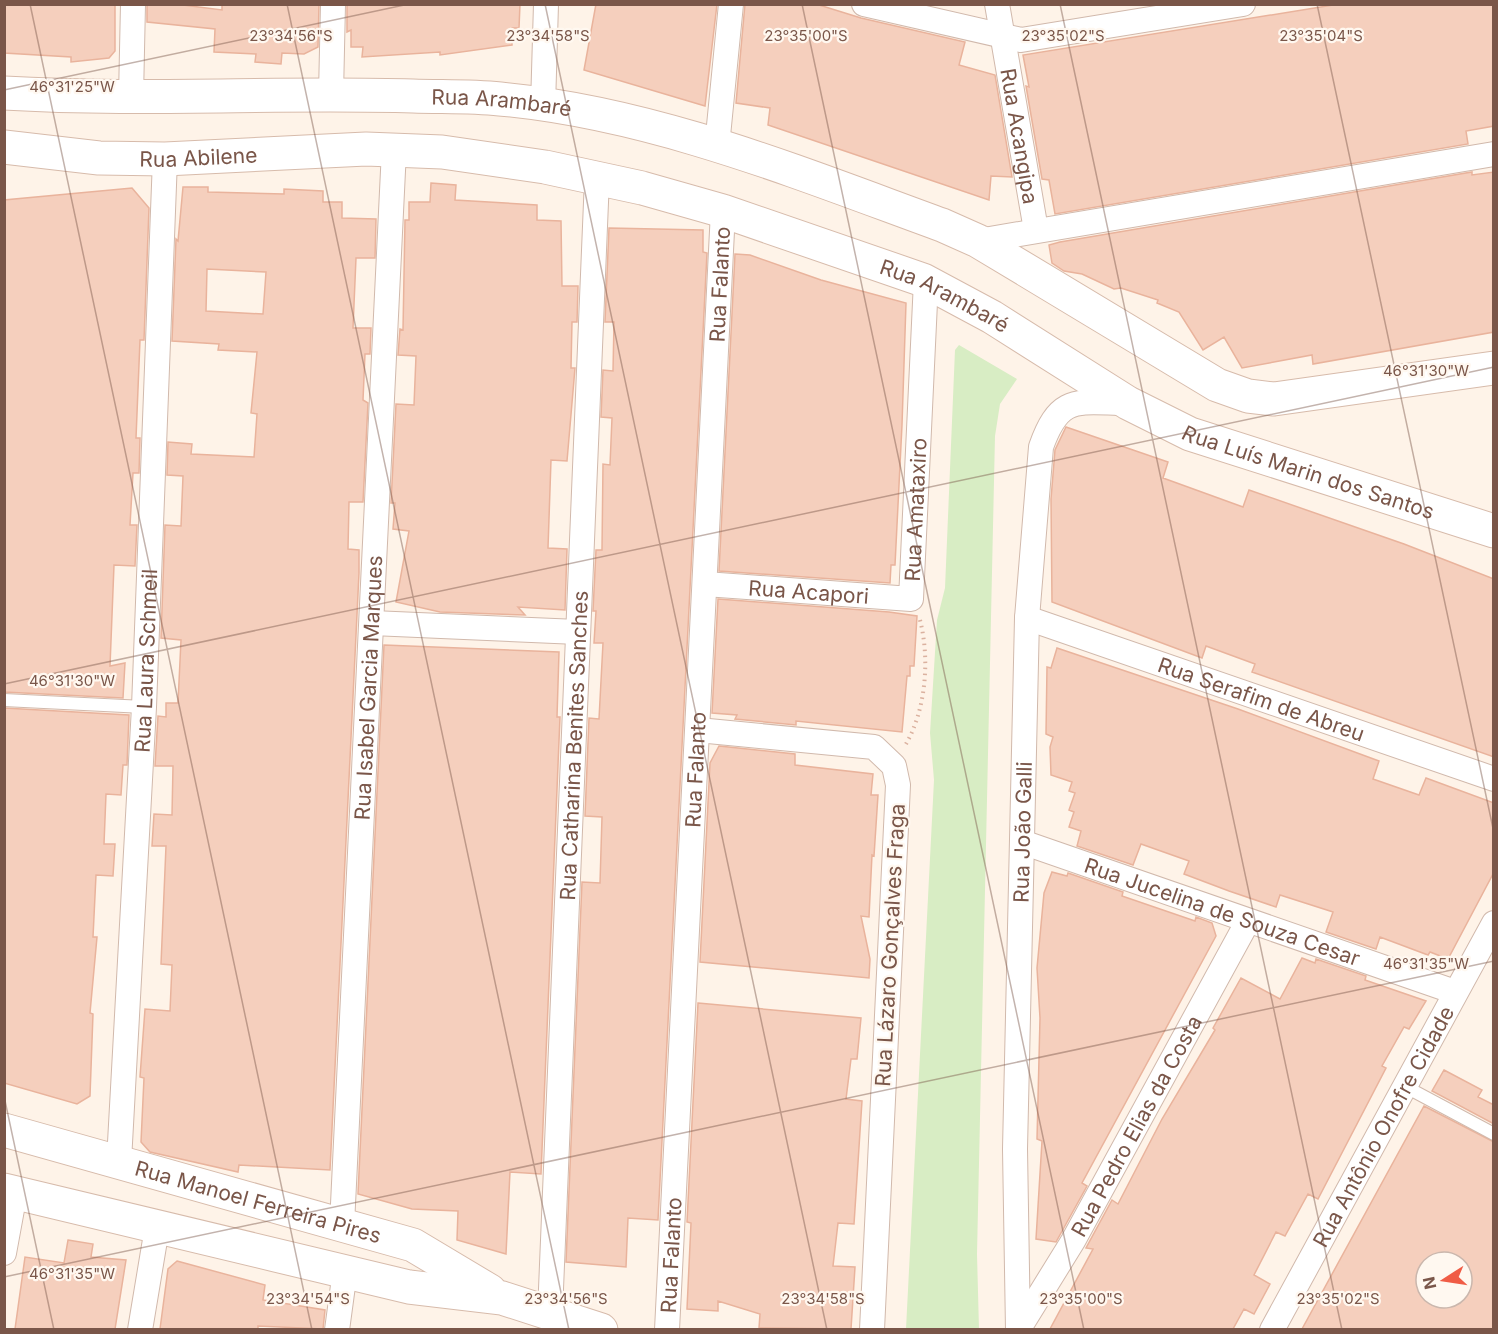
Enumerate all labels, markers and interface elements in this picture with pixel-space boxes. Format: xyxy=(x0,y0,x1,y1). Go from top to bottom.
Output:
text: 23°34'56"S xyxy=(249,26,333,45)
text: 23°34'58"S xyxy=(506,26,590,45)
text: 23°35'00"S xyxy=(764,26,848,45)
text: 23°35'02"S xyxy=(1021,26,1105,45)
text: 23°35'04"S xyxy=(1279,26,1363,45)
street label: Rua Acangipa xyxy=(996,66,1044,206)
text: 46°31'25"W xyxy=(29,77,115,96)
street label: Rua Arambaré xyxy=(431,84,574,121)
street label: Rua Abilene xyxy=(139,142,258,172)
street label: Rua Falanto xyxy=(704,226,735,343)
street label: Rua Arambaré xyxy=(877,254,1014,337)
text: 46°31'30"W xyxy=(1383,361,1469,380)
street label: Rua Luís Marin dos Santos xyxy=(1178,420,1438,524)
street label: Rua Amataxiro xyxy=(899,437,931,582)
street label: Rua Isabel Garcia Marques xyxy=(349,555,387,821)
street label: Rua Laura Schmeil xyxy=(129,568,162,753)
street label: Rua Acapori xyxy=(748,575,870,608)
street label: Rua Catharina Benites Sanches xyxy=(555,590,592,901)
street label: Rua Serafim de Abreu xyxy=(1155,652,1368,746)
text: 46°31'30"W xyxy=(29,671,115,690)
street label: Rua Falanto xyxy=(680,711,710,828)
street label: Rua João Galli xyxy=(1008,761,1036,903)
street label: Rua Lázaro Gonçalves Fraga xyxy=(870,803,910,1087)
street label: Rua Jucelina de Souza Cesar xyxy=(1081,852,1363,971)
text: 46°31'35"W xyxy=(1383,954,1469,973)
street label: Rua Antônio Onofre Cidade xyxy=(1307,1002,1459,1251)
street label: Rua Pedro Elias da Costa xyxy=(1066,1011,1207,1241)
street label: Rua Manoel Ferreira Pires xyxy=(132,1155,384,1248)
street label: Rua Falanto xyxy=(655,1197,686,1314)
north arrow xyxy=(1414,1250,1474,1310)
text: 46°31'35"W xyxy=(29,1264,115,1283)
text: N xyxy=(1418,1275,1440,1291)
text: 23°34'54"S xyxy=(266,1289,350,1308)
text: 23°34'56"S xyxy=(524,1289,608,1308)
text: 23°34'58"S xyxy=(781,1289,865,1308)
text: 23°35'00"S xyxy=(1039,1289,1123,1308)
text: 23°35'02"S xyxy=(1296,1289,1380,1308)

